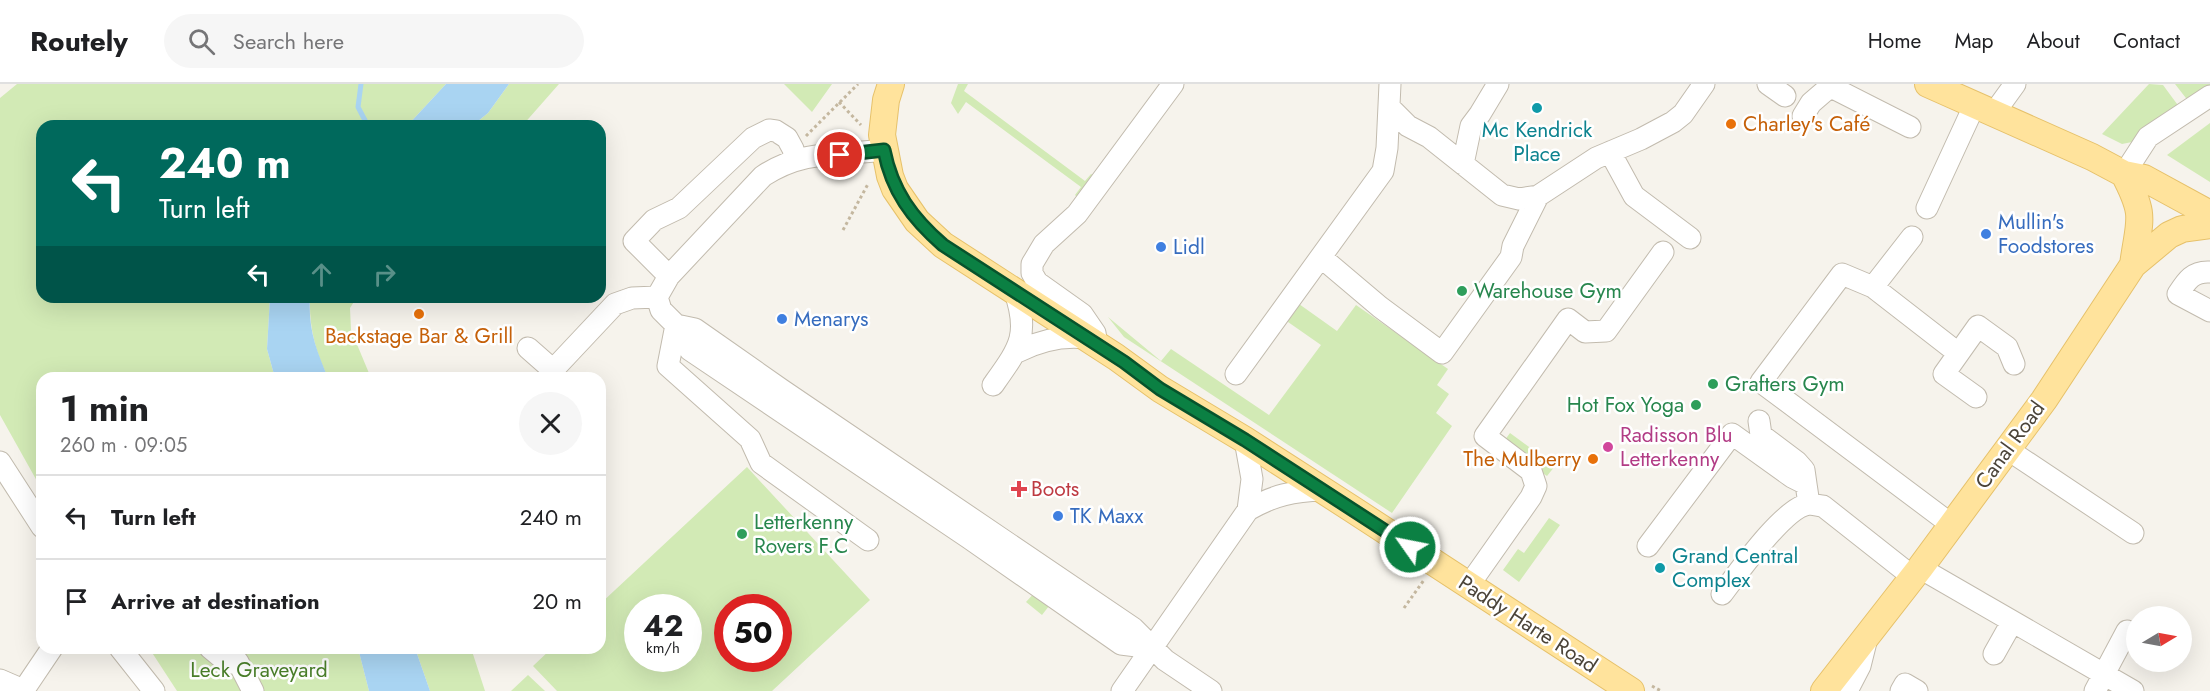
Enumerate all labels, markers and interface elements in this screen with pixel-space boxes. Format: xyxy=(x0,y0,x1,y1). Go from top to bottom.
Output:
search box xyxy=(164,14,584,68)
text: Routely xyxy=(30,21,128,62)
icon: search xyxy=(185,25,218,58)
text: Search here xyxy=(233,25,344,57)
text: Home xyxy=(1868,26,1921,56)
text: Map xyxy=(1954,26,1994,56)
text: About xyxy=(2027,26,2080,56)
text: Contact xyxy=(2113,26,2180,56)
marker: Mc Kendrick Place xyxy=(1530,101,1544,115)
place label: Charley's Café xyxy=(1743,109,1870,139)
place label: Mc Kendrick Place xyxy=(1482,115,1593,169)
marker: Charley's Café xyxy=(1724,117,1738,131)
pin xyxy=(814,129,865,180)
text: 240 m xyxy=(159,133,291,194)
icon: arrive xyxy=(823,138,856,171)
icon: left xyxy=(60,144,138,222)
text: Turn left xyxy=(159,189,249,228)
place label: Mullin's Foodstores xyxy=(1998,207,2094,261)
marker: Mullin's Foodstores xyxy=(1979,227,1993,241)
place label: Lidl xyxy=(1173,232,1205,262)
marker: Lidl xyxy=(1154,240,1168,254)
icon: left xyxy=(242,258,275,291)
icon: ahead xyxy=(305,258,338,291)
icon: right xyxy=(368,258,401,291)
place label: Warehouse Gym xyxy=(1474,276,1622,306)
marker: Warehouse Gym xyxy=(1455,284,1469,298)
place label: Menarys xyxy=(794,304,869,334)
marker: Backstage Bar & Grill xyxy=(412,307,426,321)
marker: Menarys xyxy=(775,312,789,326)
place label: Backstage Bar & Grill xyxy=(325,321,513,351)
place label: Grafters Gym xyxy=(1725,369,1845,399)
marker: Grafters Gym xyxy=(1706,377,1720,391)
text: 1 min xyxy=(60,382,149,434)
place label: Hot Fox Yoga xyxy=(1567,390,1684,420)
button: close xyxy=(519,392,582,455)
street label: Canal Road xyxy=(1968,395,2052,495)
marker: Hot Fox Yoga xyxy=(1689,398,1703,412)
place label: Radisson Blu Letterkenny xyxy=(1620,420,1733,474)
text: 260 m · 09:05 xyxy=(60,431,187,460)
marker: Radisson Blu Letterkenny xyxy=(1601,440,1615,454)
place label: The Mulberry xyxy=(1463,444,1582,474)
marker: The Mulberry xyxy=(1586,452,1600,466)
place label: Boots xyxy=(1031,474,1079,504)
marker: Boots xyxy=(1012,482,1026,496)
icon: left xyxy=(60,501,93,534)
text: Turn left xyxy=(111,501,196,533)
text: 240 m xyxy=(520,501,582,533)
place label: TK Maxx xyxy=(1070,501,1143,531)
place label: Letterkenny Rovers F.C xyxy=(754,507,854,561)
marker: TK Maxx xyxy=(1051,509,1065,523)
position arrow xyxy=(1378,515,1442,579)
marker: Letterkenny Rovers F.C xyxy=(735,527,749,541)
place label: Grand Central Complex xyxy=(1672,541,1798,595)
marker: Grand Central Complex xyxy=(1653,561,1667,575)
street label: Paddy Harte Road xyxy=(1453,568,1603,680)
icon: arrive xyxy=(60,585,93,618)
text: Arrive at destination xyxy=(111,585,320,617)
text: 20 m xyxy=(533,585,582,617)
speed limit sign: 50 xyxy=(714,594,792,672)
text: 42 xyxy=(643,604,683,647)
north arrow xyxy=(2126,606,2192,672)
map controls xyxy=(2126,606,2192,672)
text: km/h xyxy=(646,637,680,659)
park label: Leck Graveyard xyxy=(190,655,328,685)

